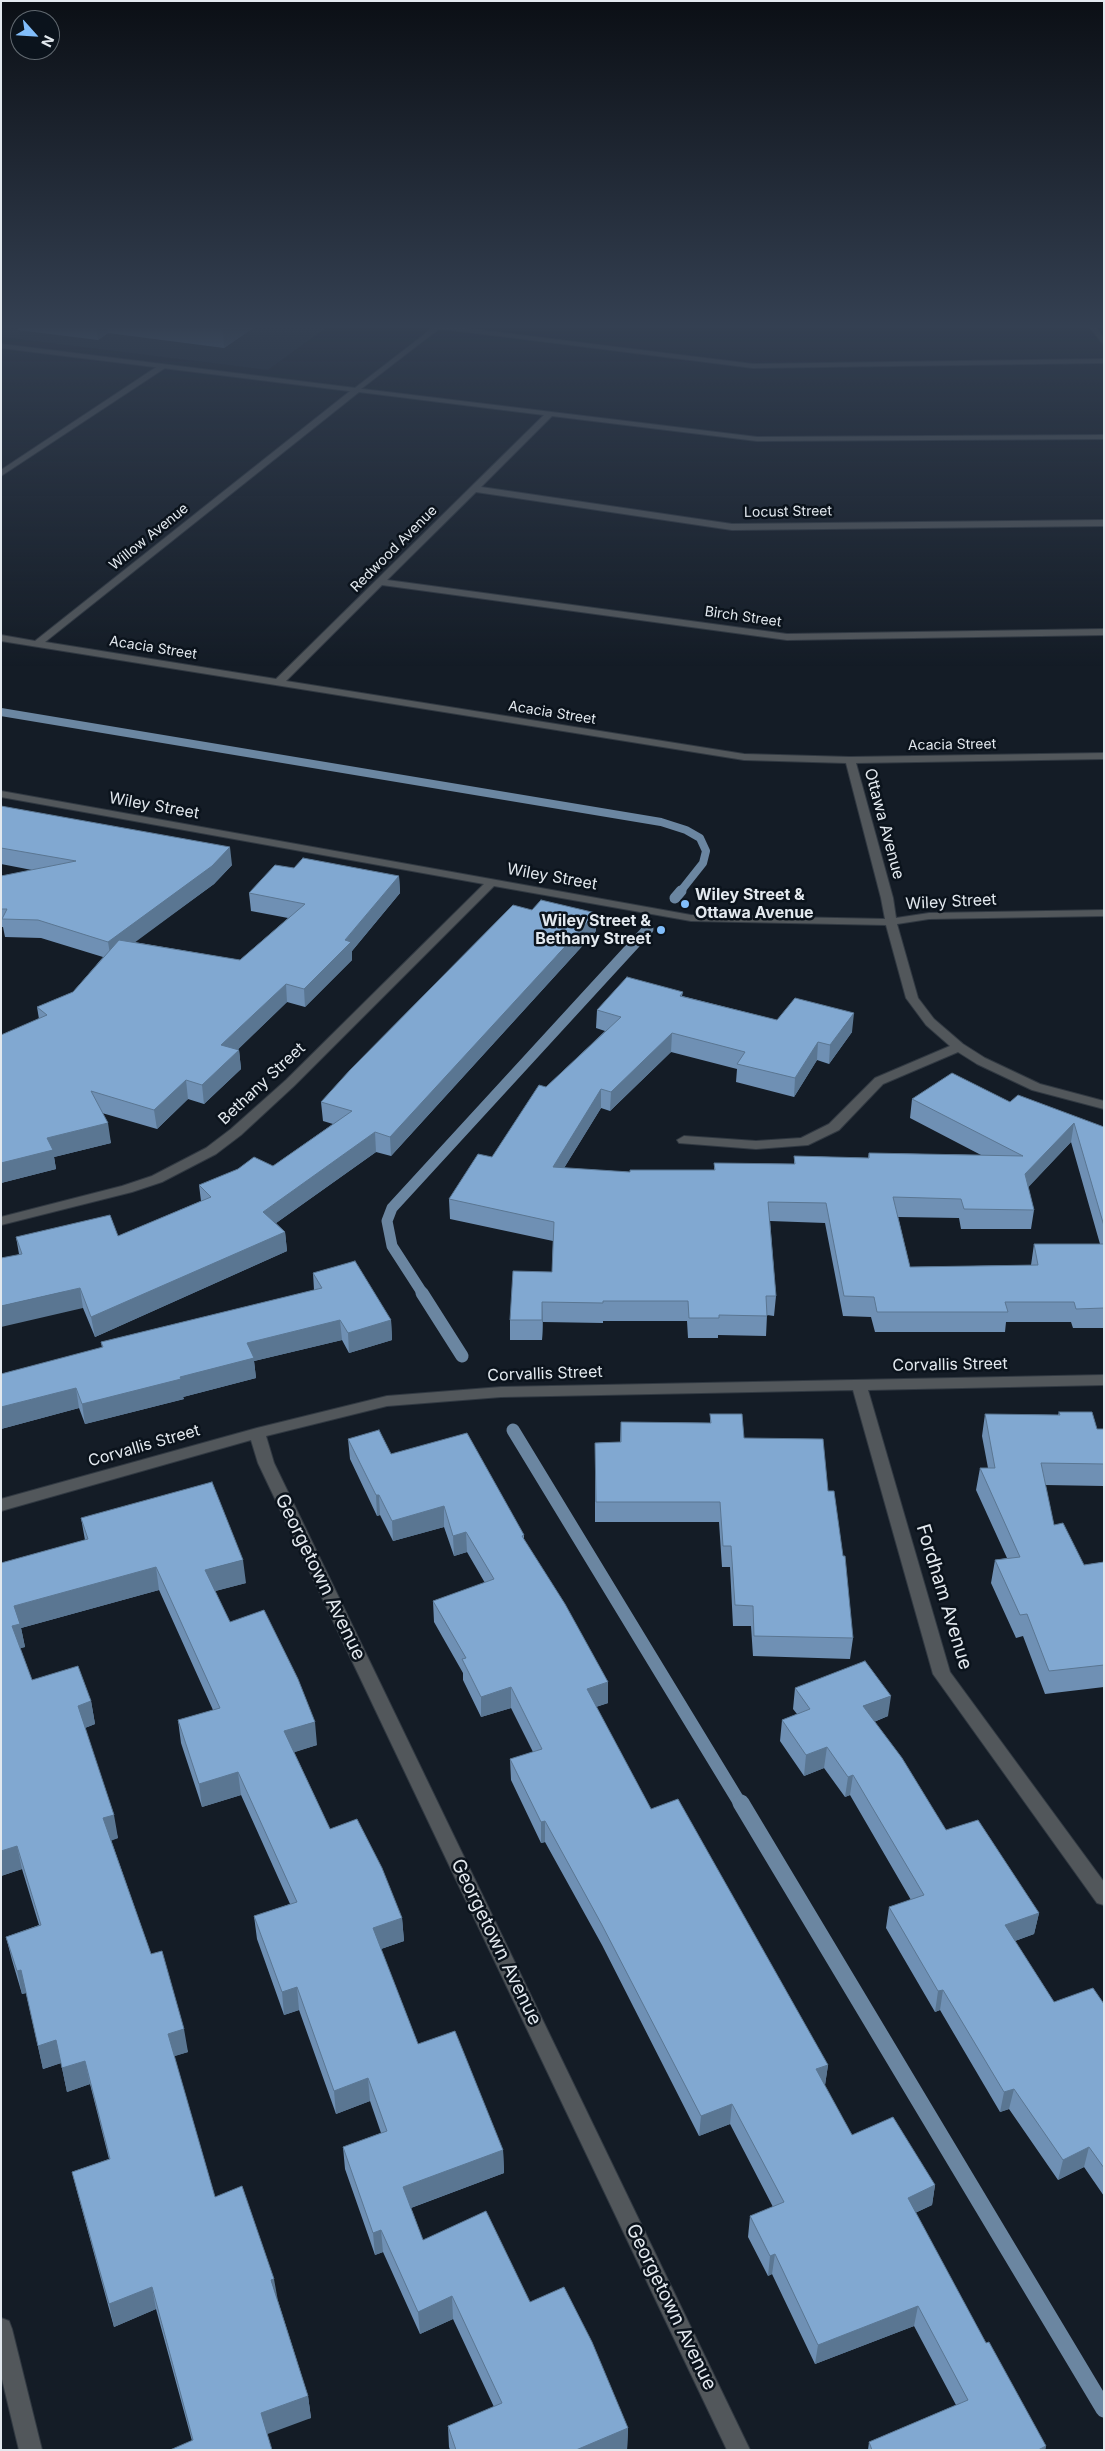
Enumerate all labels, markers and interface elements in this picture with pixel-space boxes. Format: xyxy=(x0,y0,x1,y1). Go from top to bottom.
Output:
north arrow xyxy=(10,10,60,60)
text: N xyxy=(38,33,58,50)
street label: Willow Avenue xyxy=(106,500,192,574)
street label: Redwood Avenue xyxy=(347,502,441,596)
street label: Locust Street xyxy=(744,503,832,521)
street label: Birch Street xyxy=(704,603,782,631)
street label: Acacia Street xyxy=(108,633,198,663)
street label: Acacia Street xyxy=(507,698,597,728)
street label: Acacia Street xyxy=(908,736,996,754)
street label: Ottawa Avenue xyxy=(860,766,908,882)
street label: Wiley Street xyxy=(107,789,201,823)
street label: Wiley Street xyxy=(505,860,599,894)
place label: Wiley Street & Ottawa Avenue xyxy=(695,885,814,923)
street label: Wiley Street xyxy=(905,890,997,914)
marker: Wiley Street & Ottawa Avenue xyxy=(679,898,691,910)
place label: Wiley Street & Bethany Street xyxy=(535,911,651,949)
marker: Wiley Street & Bethany Street xyxy=(655,924,667,936)
street label: Bethany Street xyxy=(215,1039,309,1129)
street label: Corvallis Street xyxy=(892,1354,1008,1376)
street label: Corvallis Street xyxy=(487,1362,603,1386)
street label: Corvallis Street xyxy=(86,1421,202,1471)
street label: Georgetown Avenue xyxy=(270,1490,370,1664)
street label: Fordham Avenue xyxy=(911,1521,977,1673)
street label: Georgetown Avenue xyxy=(446,1855,546,2029)
street label: Georgetown Avenue xyxy=(621,2220,721,2394)

